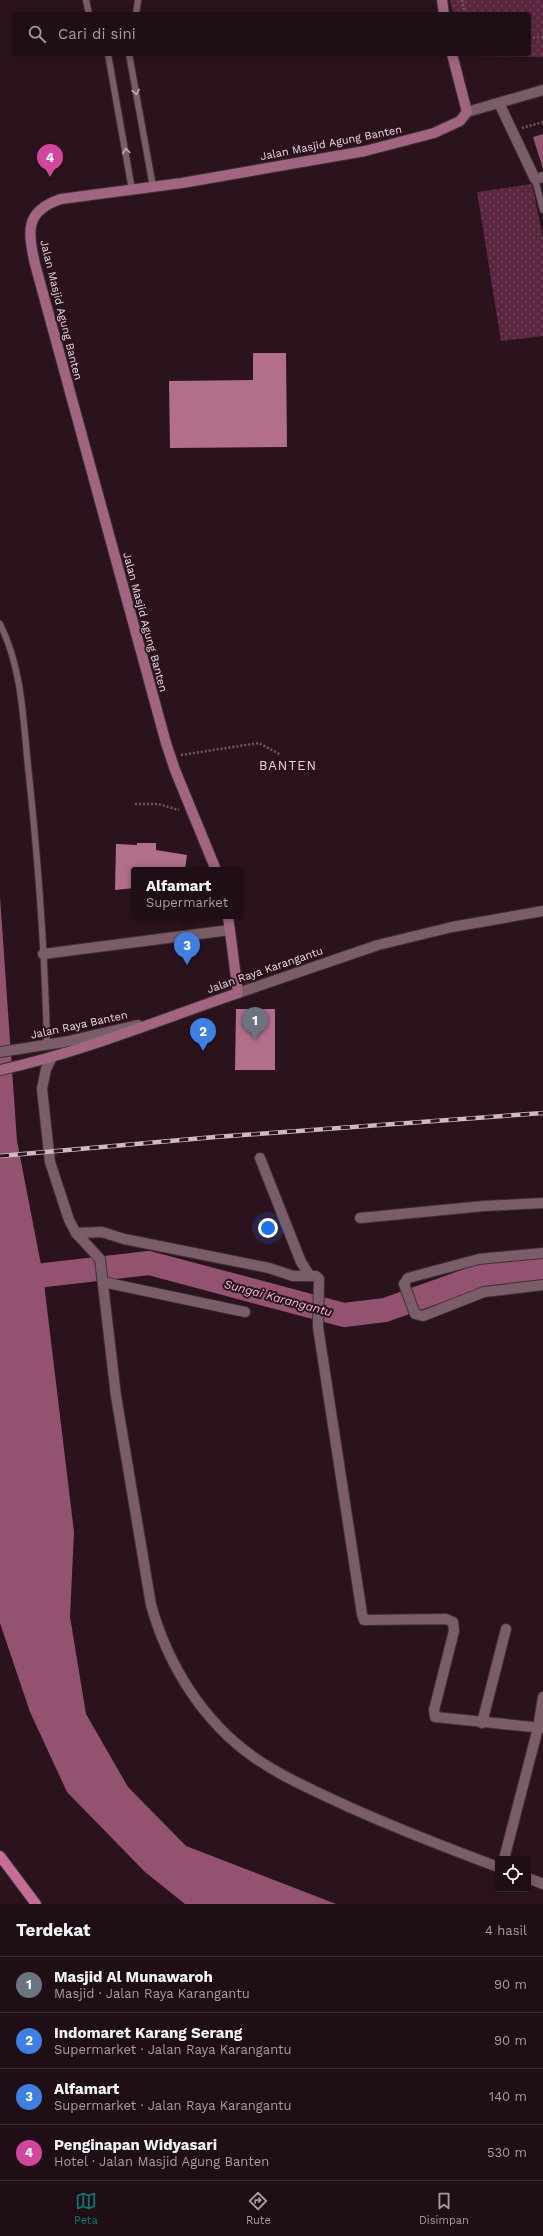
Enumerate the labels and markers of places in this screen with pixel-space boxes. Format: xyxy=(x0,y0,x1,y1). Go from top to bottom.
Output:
pin: 4 xyxy=(37,144,63,177)
pin: 3 xyxy=(174,932,200,965)
pin: 1 xyxy=(242,1007,268,1040)
pin: 2 xyxy=(190,1018,216,1051)

